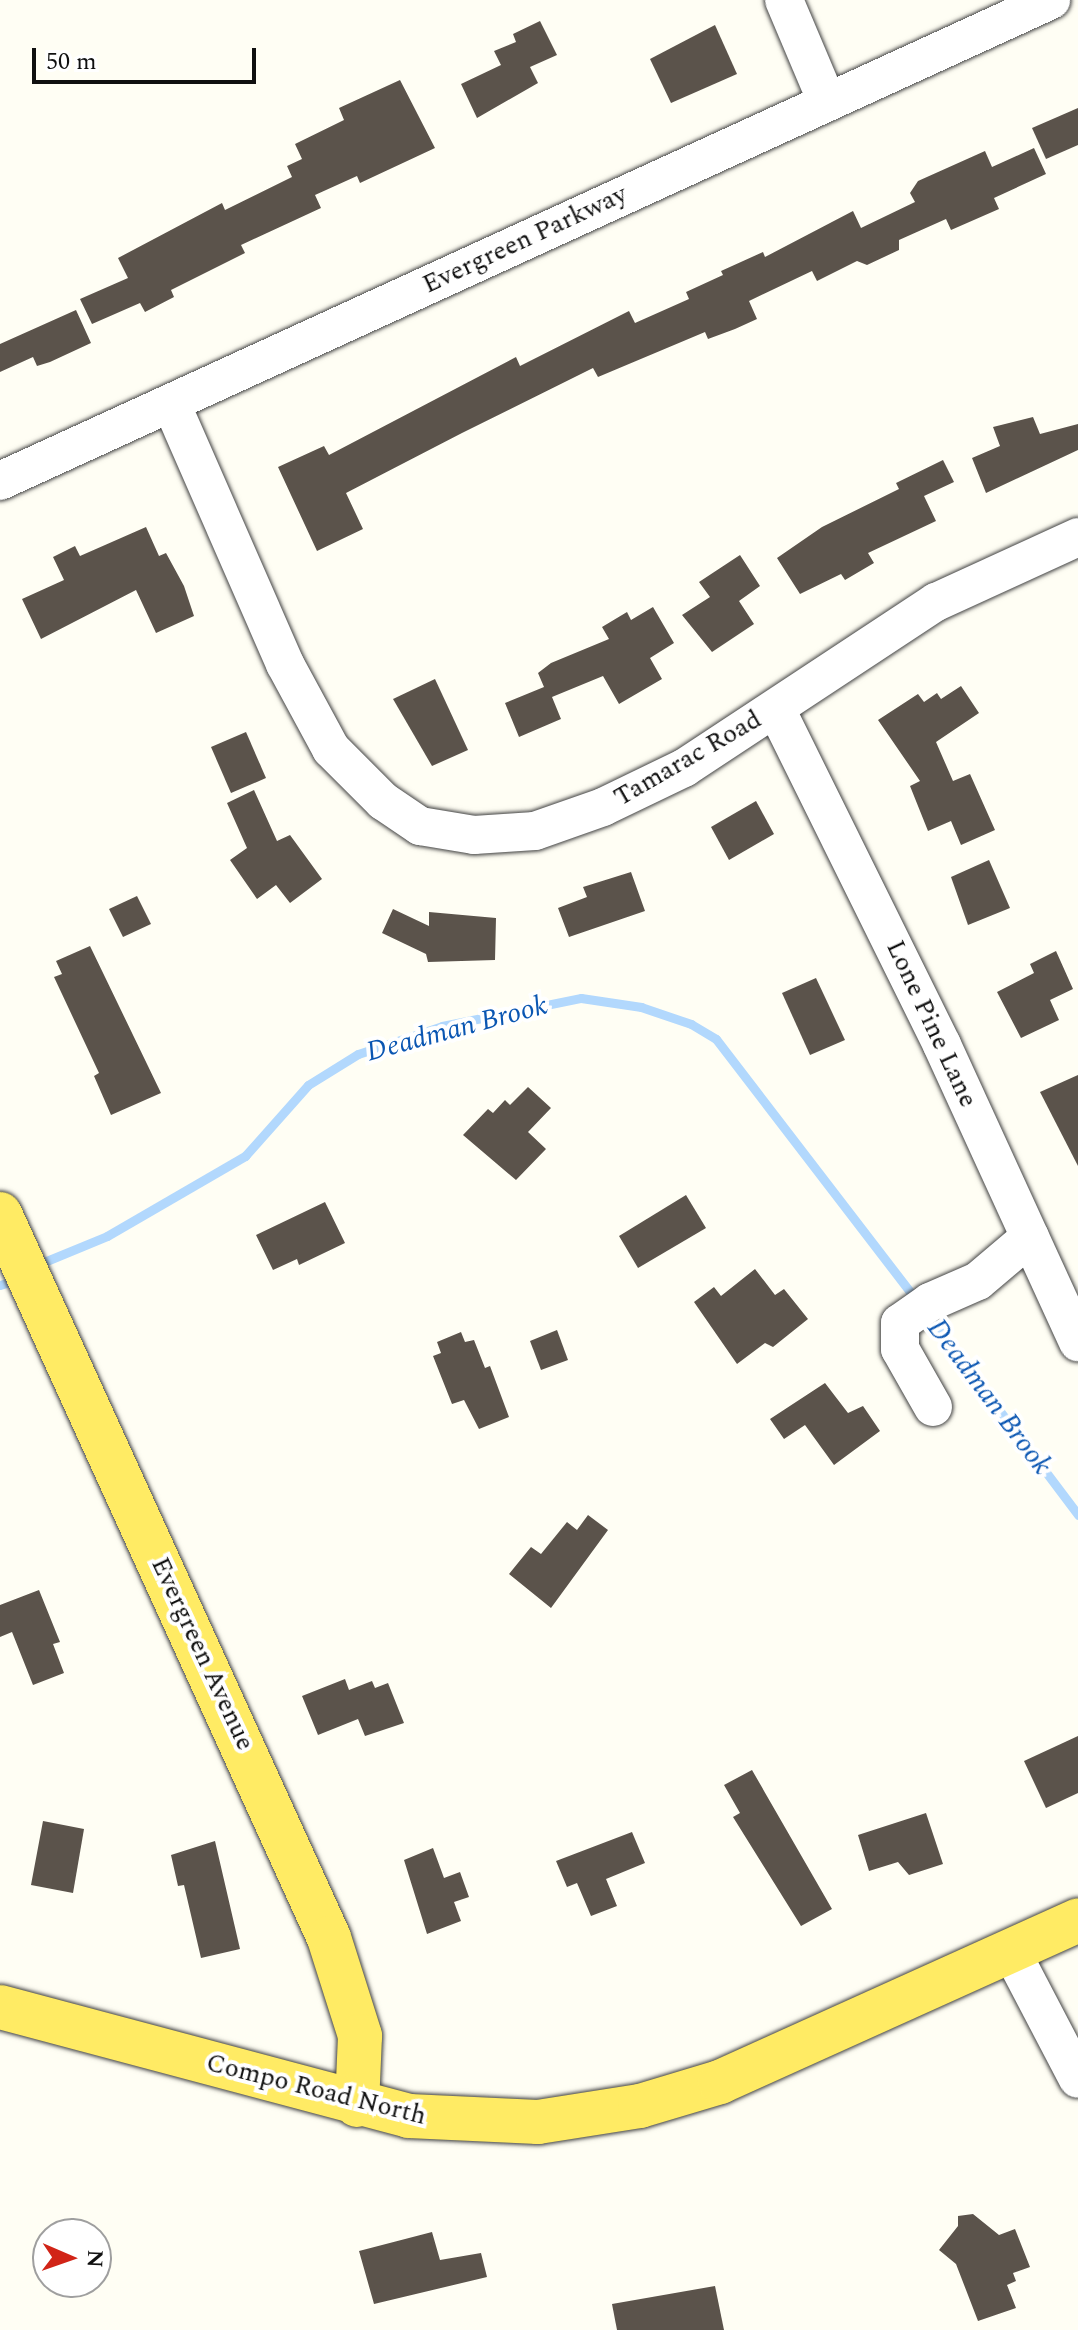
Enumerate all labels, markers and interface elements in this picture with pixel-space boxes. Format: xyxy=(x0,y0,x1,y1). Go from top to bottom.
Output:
scale bar xyxy=(36,32,260,82)
text: 50 m xyxy=(46,44,97,80)
street label: Evergreen Parkway xyxy=(418,179,632,301)
street label: Tamarac Road xyxy=(609,704,767,814)
street label: Lone Pine Lane xyxy=(879,936,983,1112)
water label: Deadman Brook xyxy=(363,989,551,1069)
water label: Deadman Brook xyxy=(920,1313,1058,1481)
street label: Evergreen Avenue xyxy=(144,1553,260,1755)
street label: Compo Road North xyxy=(203,2048,429,2132)
north arrow xyxy=(32,2218,112,2298)
text: N xyxy=(78,2249,111,2268)

